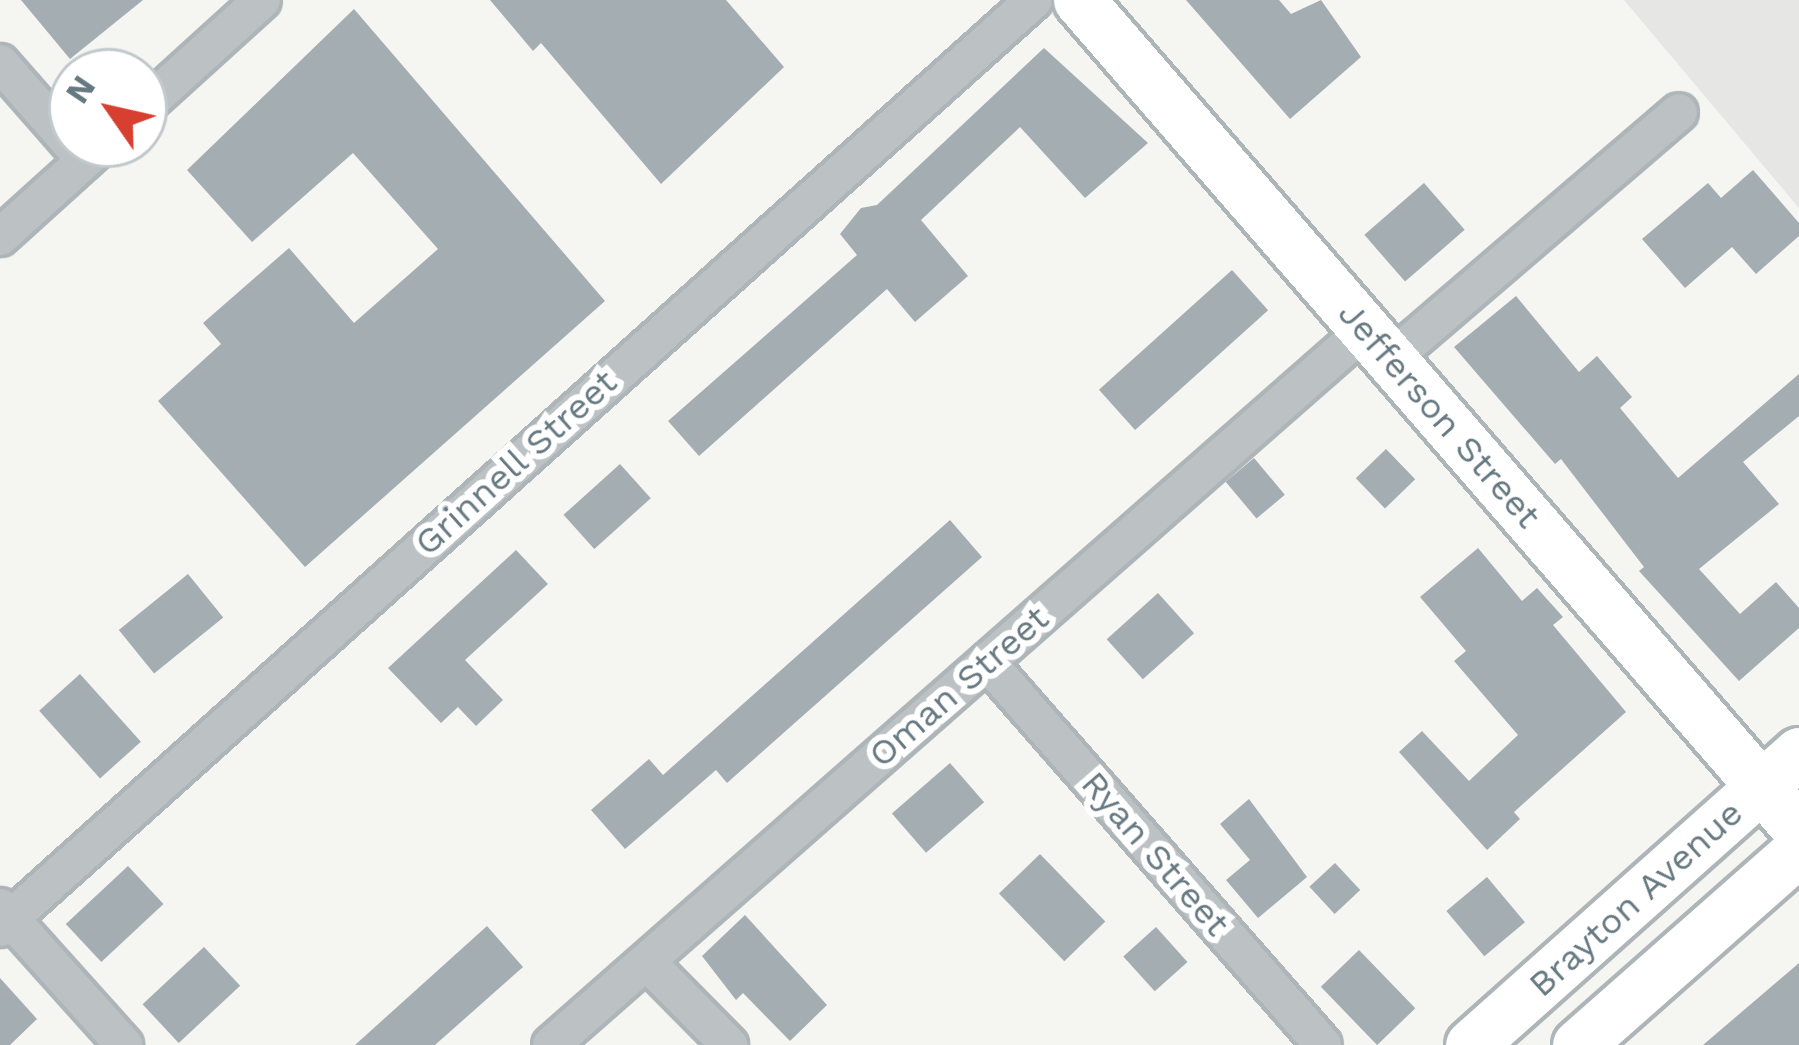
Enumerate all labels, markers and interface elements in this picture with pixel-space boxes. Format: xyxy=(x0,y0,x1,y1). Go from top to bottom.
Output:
north arrow xyxy=(48,48,168,168)
text: N xyxy=(57,68,103,110)
street label: Jefferson Street xyxy=(1329,293,1549,537)
street label: Grinnell Street xyxy=(406,361,626,565)
street label: Oman Street xyxy=(860,597,1058,777)
street label: Ryan Street xyxy=(1072,763,1238,945)
street label: Brayton Avenue xyxy=(1520,791,1752,1007)

